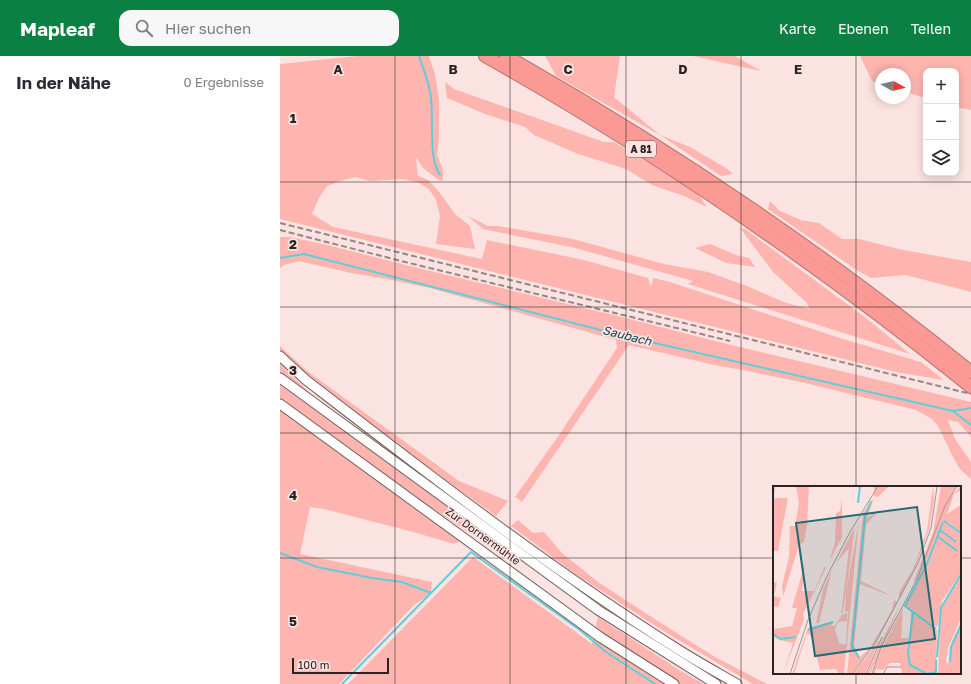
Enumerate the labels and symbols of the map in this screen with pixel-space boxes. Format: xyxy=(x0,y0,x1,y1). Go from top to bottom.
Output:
text: A xyxy=(333,61,343,77)
text: B xyxy=(448,61,458,77)
text: C xyxy=(563,61,573,77)
text: D xyxy=(678,61,688,77)
text: E xyxy=(794,61,802,77)
north arrow xyxy=(875,68,911,104)
text: 1 xyxy=(290,110,297,126)
road number: A 81 xyxy=(626,141,656,157)
text: 2 xyxy=(289,236,297,252)
water label: Saubach xyxy=(601,322,654,349)
text: 3 xyxy=(289,362,297,378)
inset map xyxy=(773,486,961,674)
text: 4 xyxy=(289,487,297,503)
street label: Zur Dornermühle xyxy=(443,504,523,567)
text: 5 xyxy=(289,613,297,629)
scale bar xyxy=(292,656,389,675)

